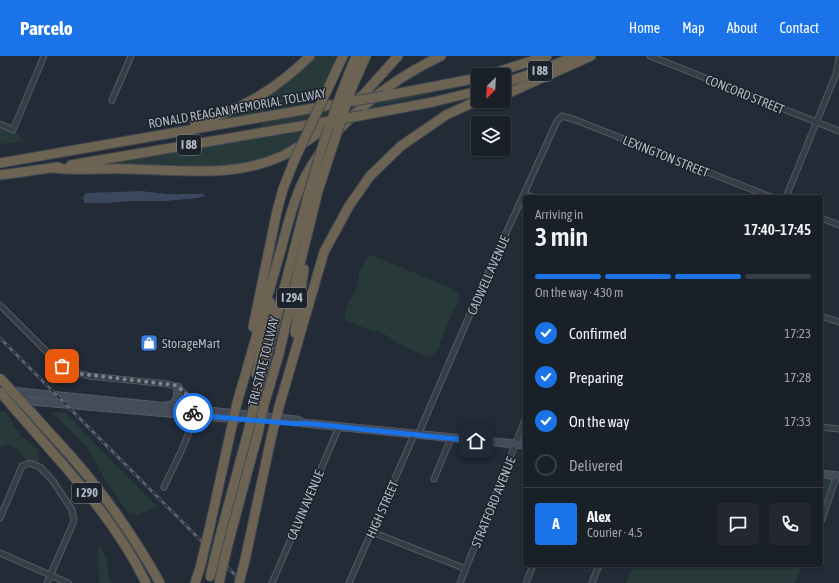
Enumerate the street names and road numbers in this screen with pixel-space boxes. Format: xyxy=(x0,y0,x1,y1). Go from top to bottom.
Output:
road number: I 88 xyxy=(528,61,552,81)
street label: CONCORD STREET xyxy=(703,72,787,117)
street label: RONALD REAGAN MEMORIAL TOLLWAY xyxy=(147,85,327,131)
street label: LEXINGTON STREET xyxy=(621,132,711,181)
road number: I 88 xyxy=(177,135,201,155)
street label: CADWELL AVENUE xyxy=(464,233,513,317)
road number: I 294 xyxy=(277,288,307,308)
street label: TRI-STATE TOLLWAY xyxy=(245,315,282,407)
street label: STRATFORD AVENUE xyxy=(468,454,519,550)
street label: CALVIN AVENUE xyxy=(284,468,327,542)
street label: HIGH STREET xyxy=(363,478,402,540)
road number: I 290 xyxy=(72,483,102,503)

